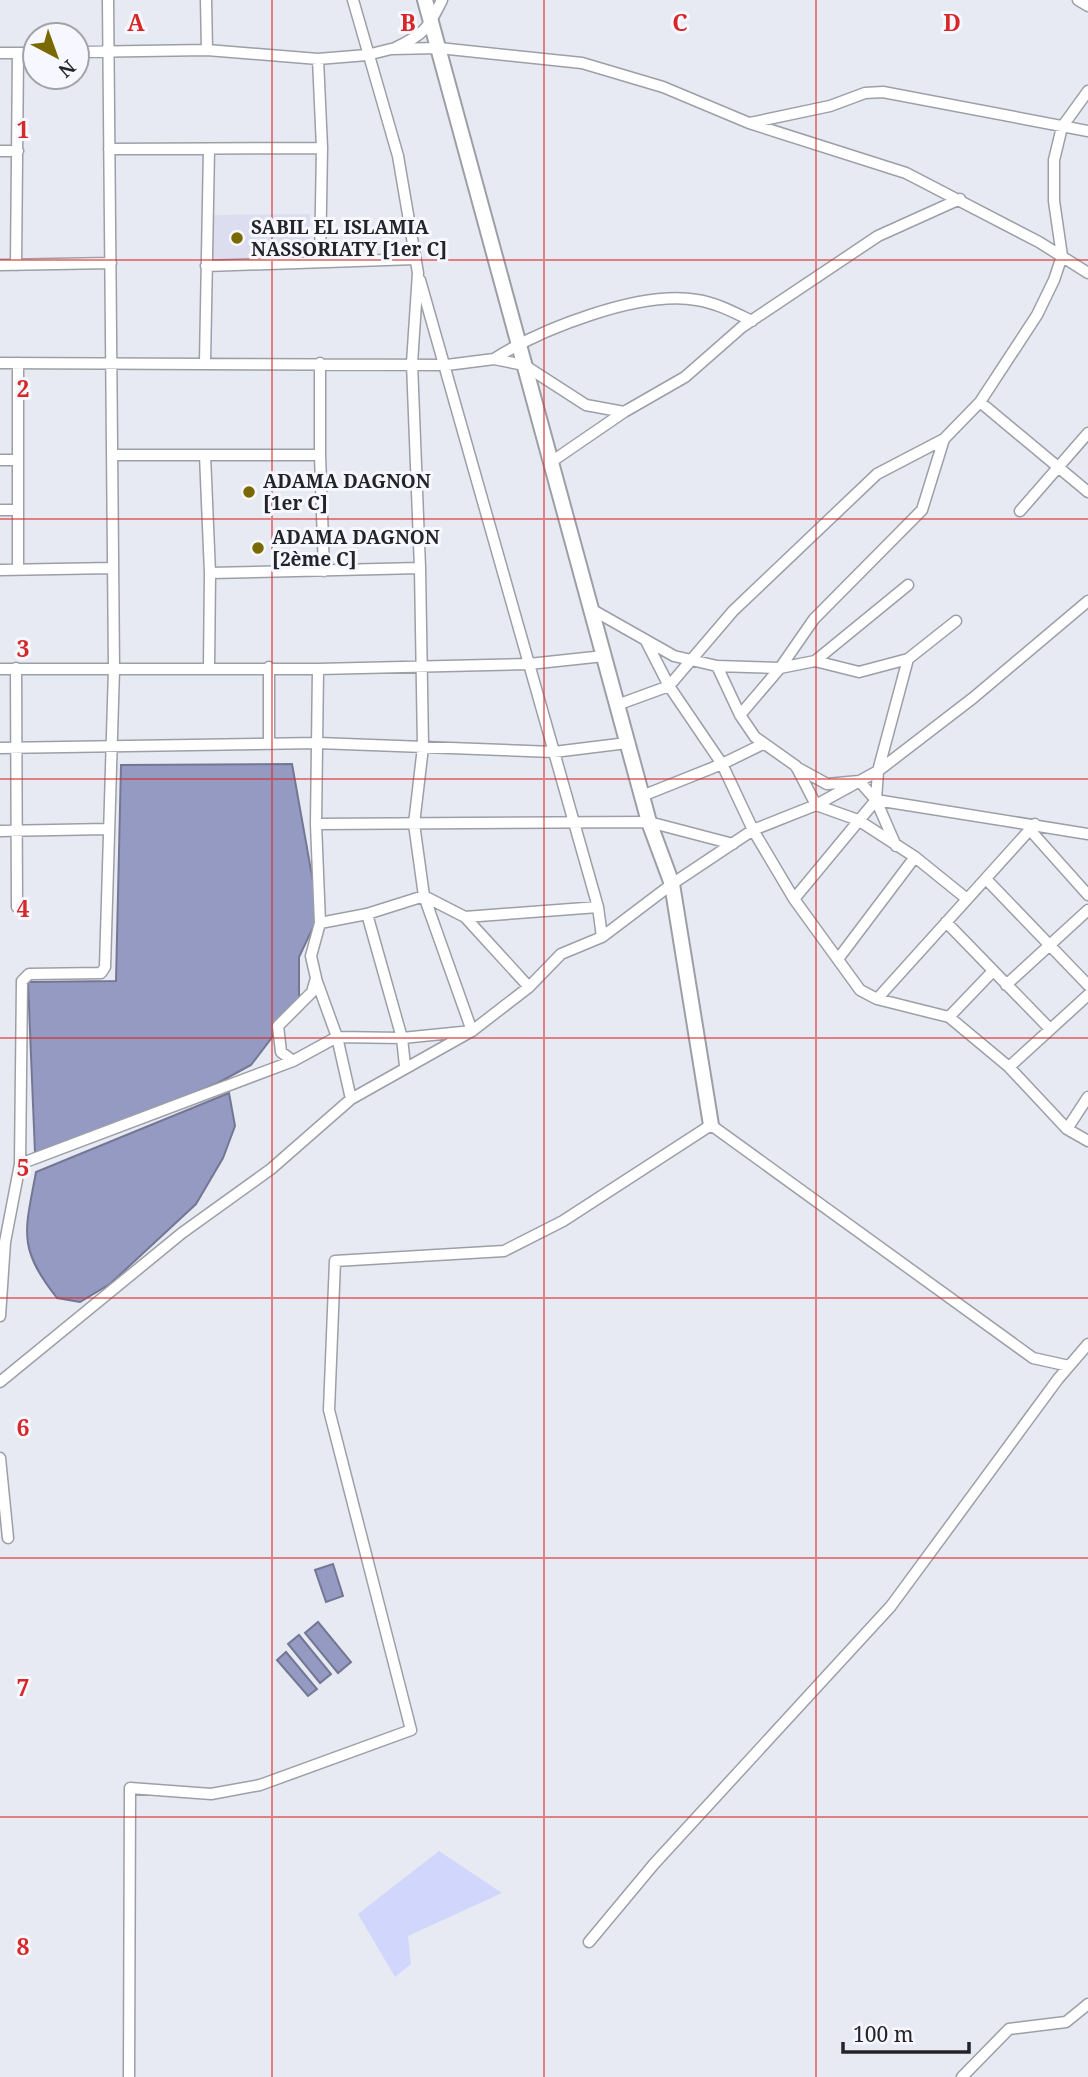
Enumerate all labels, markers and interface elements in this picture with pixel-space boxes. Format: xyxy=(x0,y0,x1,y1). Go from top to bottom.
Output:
text: A xyxy=(127,6,145,38)
text: B xyxy=(400,6,416,38)
text: C xyxy=(672,6,688,38)
text: D xyxy=(943,6,961,38)
north arrow xyxy=(21,21,91,91)
text: N xyxy=(53,54,81,84)
text: 1 xyxy=(17,113,30,145)
place label: SABIL EL ISLAMIA NASSORIATY [1er C] xyxy=(251,214,447,262)
marker: SABIL EL ISLAMIA NASSORIATY [1er C] xyxy=(229,230,245,246)
text: 2 xyxy=(17,372,30,404)
place label: ADAMA DAGNON [1er C] xyxy=(263,468,431,516)
marker: ADAMA DAGNON [1er C] xyxy=(241,484,257,500)
place label: ADAMA DAGNON [2ème C] xyxy=(272,524,440,572)
marker: ADAMA DAGNON [2ème C] xyxy=(250,540,266,556)
text: 3 xyxy=(17,632,30,664)
text: 4 xyxy=(17,892,30,924)
text: 5 xyxy=(17,1151,30,1183)
text: 6 xyxy=(17,1411,30,1443)
text: 7 xyxy=(17,1671,30,1703)
text: 8 xyxy=(17,1930,30,1962)
scale bar xyxy=(843,2010,969,2054)
text: 100 m xyxy=(853,2020,914,2048)

